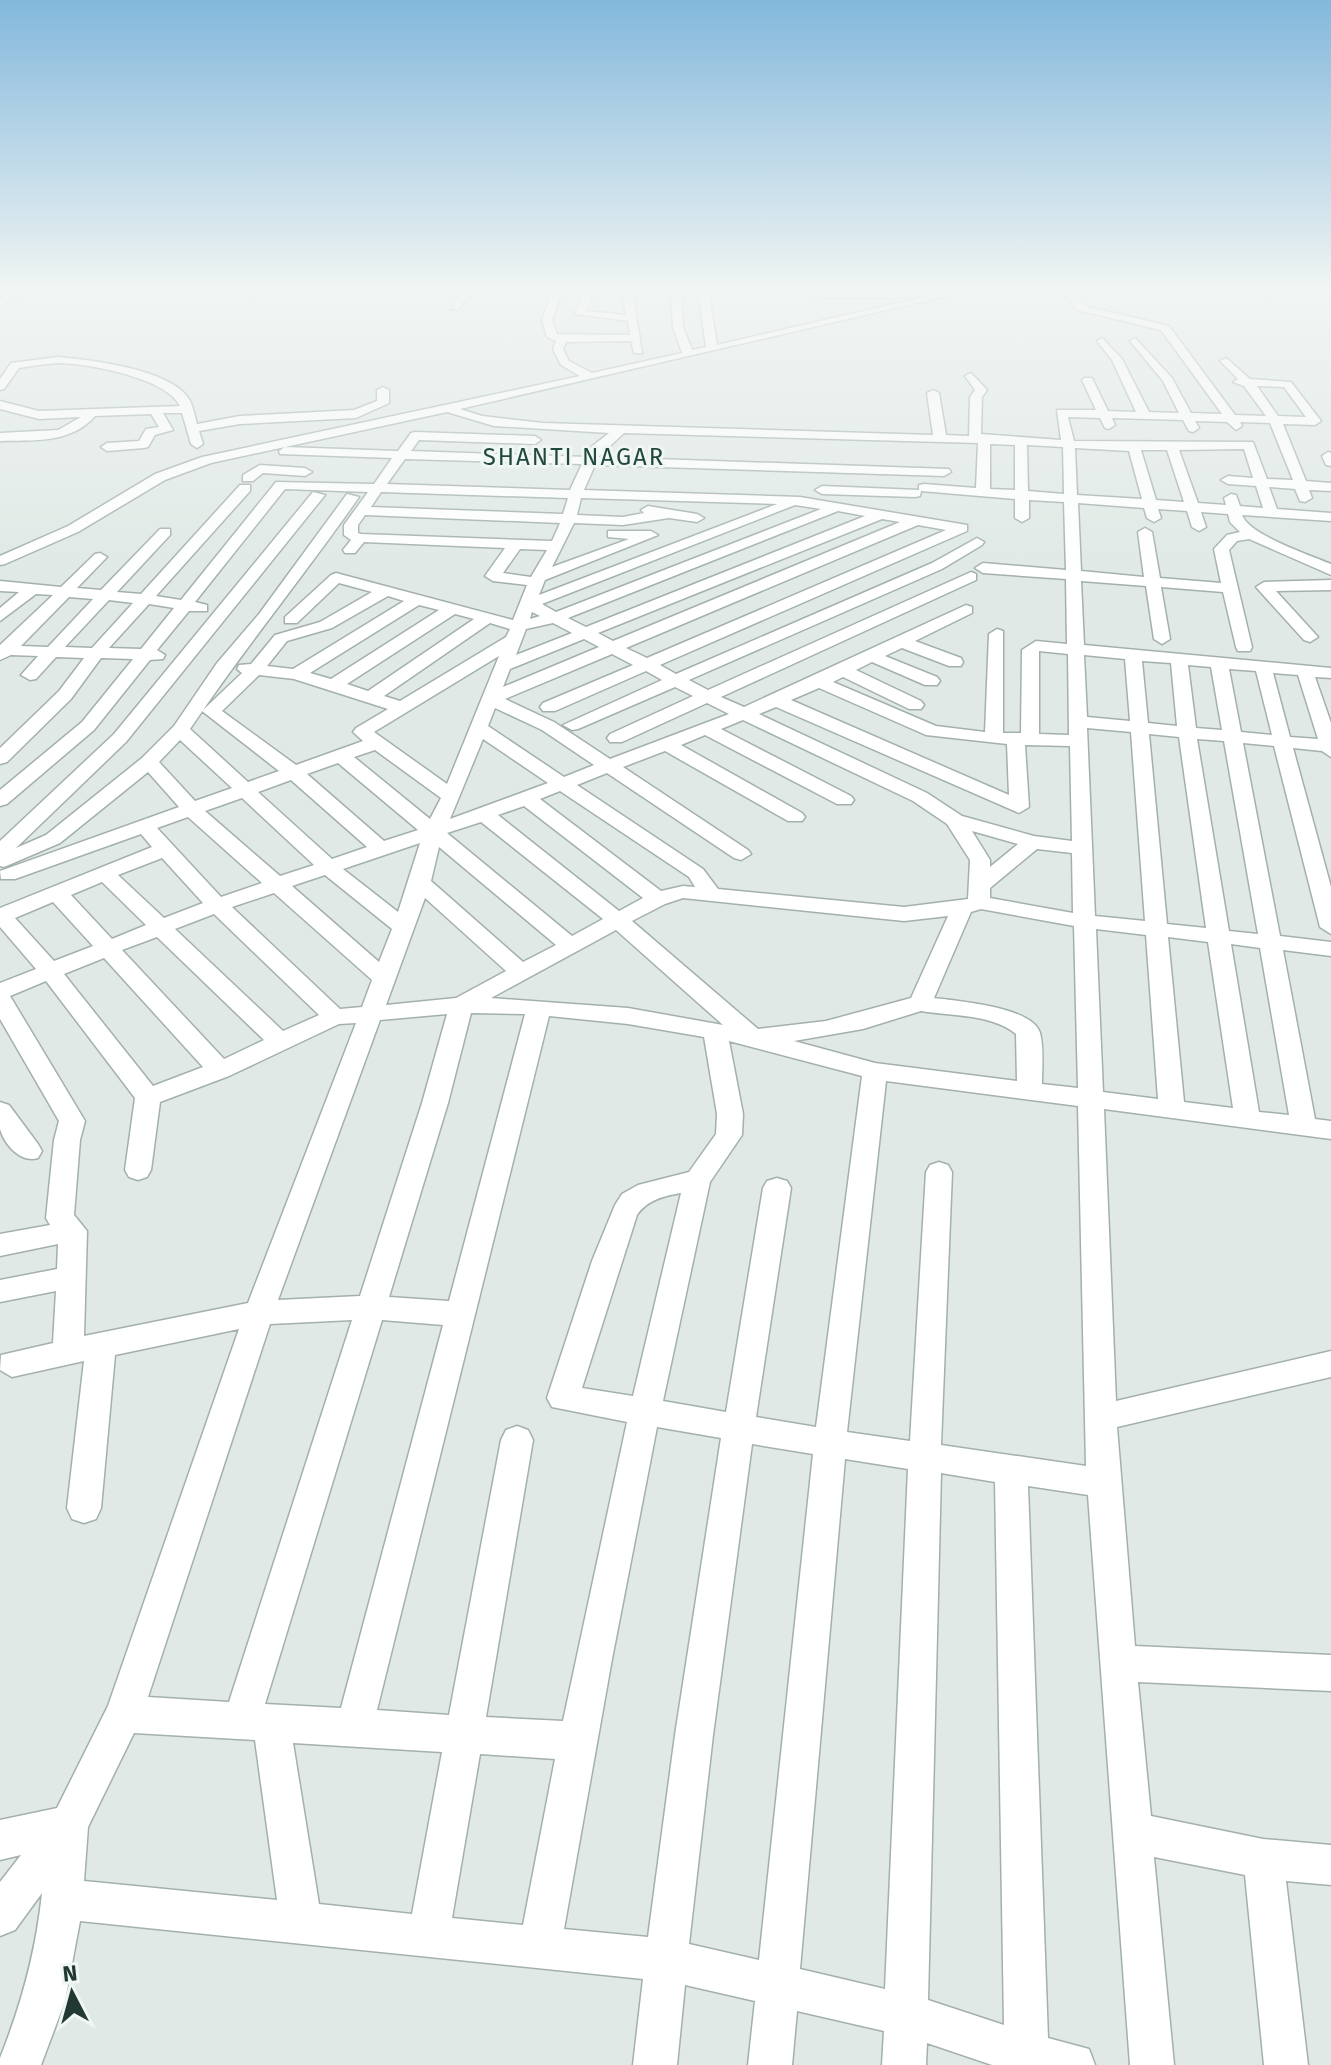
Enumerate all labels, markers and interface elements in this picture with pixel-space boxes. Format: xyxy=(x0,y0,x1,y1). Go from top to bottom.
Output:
district label: SHANTI NAGAR xyxy=(483,443,665,471)
north arrow xyxy=(32,1953,112,2033)
text: N xyxy=(61,1959,79,1988)

